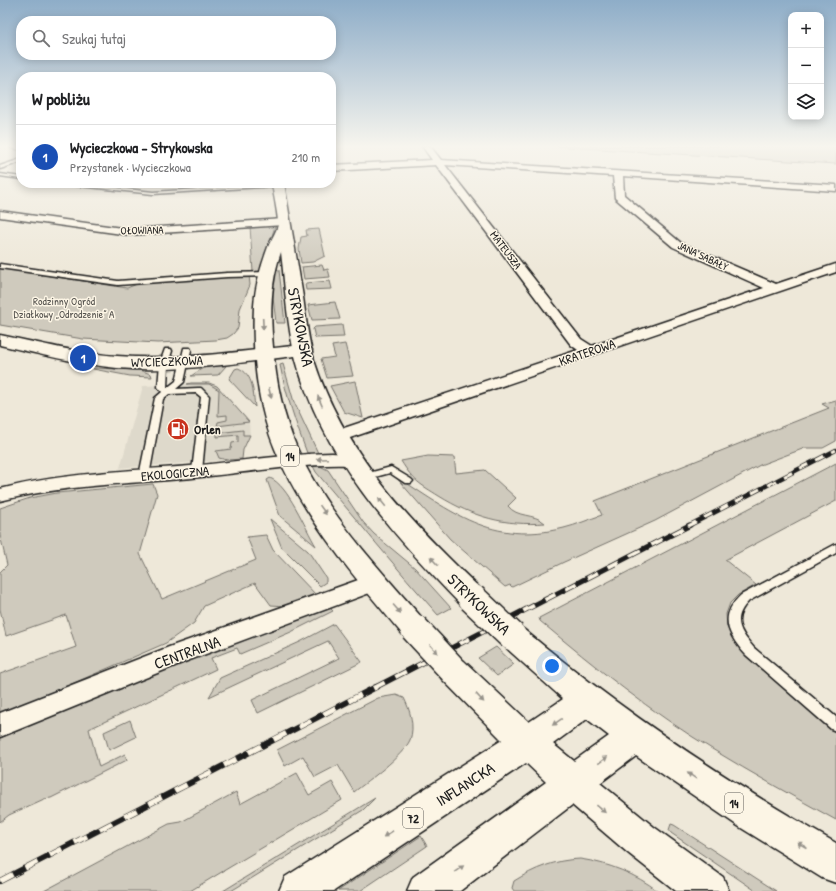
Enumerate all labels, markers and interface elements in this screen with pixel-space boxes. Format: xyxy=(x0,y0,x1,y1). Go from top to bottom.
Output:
map controls xyxy=(788,12,824,120)
button: + xyxy=(788,12,824,48)
search box xyxy=(16,16,336,60)
icon: search xyxy=(30,27,52,49)
text: Szukaj tutaj xyxy=(62,28,126,49)
button: − xyxy=(788,48,824,84)
button: layers xyxy=(788,84,824,120)
text: W pobliżu xyxy=(32,87,90,110)
text: Wycieczkowa - Strykowska xyxy=(70,137,212,158)
text: 1 xyxy=(43,148,47,166)
text: 210 m xyxy=(292,148,320,166)
text: Przystanek · Wycieczkowa xyxy=(70,158,191,176)
street label: OŁOWIANA xyxy=(120,223,164,237)
street label: MATEUSZA xyxy=(487,228,525,272)
street label: JANA SABAŁY xyxy=(675,238,731,274)
street label: STRYKOWSKA xyxy=(283,286,319,368)
park label: Rodzinny Ogród Działkowy „Odrodzenie” A xyxy=(14,294,115,321)
one-way arrow xyxy=(259,318,266,330)
street label: KRATEROWA xyxy=(556,334,618,370)
pin: 1 xyxy=(70,343,96,373)
street label: WYCIECZKOWA xyxy=(131,351,204,371)
one-way arrow xyxy=(267,387,273,399)
one-way arrow xyxy=(317,395,323,407)
fuel station icon: Orlen xyxy=(165,416,191,442)
place label: Orlen xyxy=(194,420,221,438)
road number: 14 xyxy=(281,446,299,466)
one-way arrow xyxy=(316,455,328,462)
street label: EKOLOGICZNA xyxy=(140,461,210,485)
one-way arrow xyxy=(378,496,387,507)
one-way arrow xyxy=(319,505,327,515)
one-way arrow xyxy=(429,556,439,566)
street label: STRYKOWSKA xyxy=(443,568,515,640)
one-way arrow xyxy=(393,604,402,614)
street label: CENTRALNA xyxy=(151,630,223,674)
one-way arrow xyxy=(429,644,438,654)
your location xyxy=(542,656,562,676)
one-way arrow xyxy=(475,693,485,703)
one-way arrow xyxy=(552,718,562,726)
one-way arrow xyxy=(597,756,608,765)
street label: INFLANCKA xyxy=(432,757,499,811)
one-way arrow xyxy=(687,772,697,780)
road number: 14 xyxy=(725,793,743,813)
one-way arrow xyxy=(596,805,607,814)
road number: 72 xyxy=(403,808,423,828)
one-way arrow xyxy=(383,830,394,837)
one-way arrow xyxy=(796,841,808,848)
one-way arrow xyxy=(453,865,464,873)

